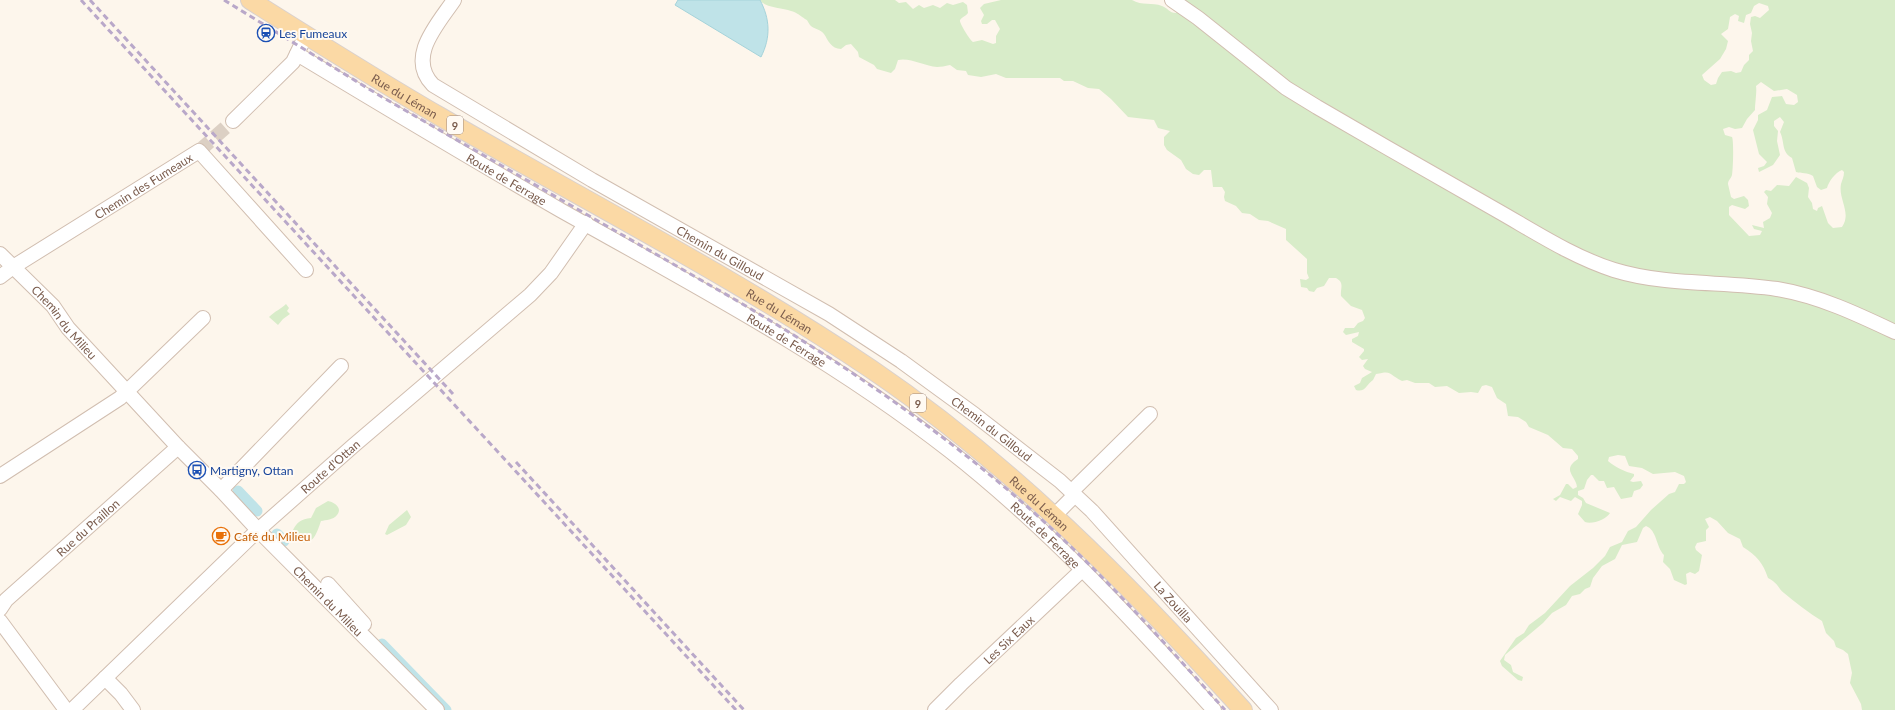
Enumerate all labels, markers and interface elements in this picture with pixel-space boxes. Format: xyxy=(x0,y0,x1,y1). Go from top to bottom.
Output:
station icon: Les Fumeaux xyxy=(256,23,276,43)
place label: Les Fumeaux xyxy=(279,26,347,41)
street label: Rue du Léman xyxy=(369,70,441,121)
road number: 9 xyxy=(447,116,463,134)
street label: Chemin des Fumeaux xyxy=(91,149,195,222)
street label: Route de Ferrage xyxy=(464,150,549,208)
street label: Chemin du Gilloud xyxy=(674,222,766,283)
street label: Chemin du Milieu xyxy=(29,282,100,362)
street label: Rue du Léman xyxy=(744,285,815,337)
street label: Route de Ferrage xyxy=(744,310,829,370)
street label: Chemin du Gilloud xyxy=(948,393,1035,464)
road number: 9 xyxy=(910,394,926,412)
street label: Route d'Ottan xyxy=(297,436,363,496)
bus stop icon: Martigny, Ottan xyxy=(187,460,207,480)
place label: Martigny, Ottan xyxy=(210,463,293,478)
street label: Rue du Léman xyxy=(1007,472,1072,534)
street label: Rue du Praillon xyxy=(53,495,122,559)
street label: Route de Ferrage xyxy=(1008,498,1084,571)
cafe icon: Café du Milieu xyxy=(211,526,231,546)
place label: Café du Milieu xyxy=(234,529,310,544)
street label: Chemin du Milieu xyxy=(290,563,366,639)
street label: La Zouilla xyxy=(1151,578,1196,625)
street label: Les Six Eaux xyxy=(980,612,1037,667)

